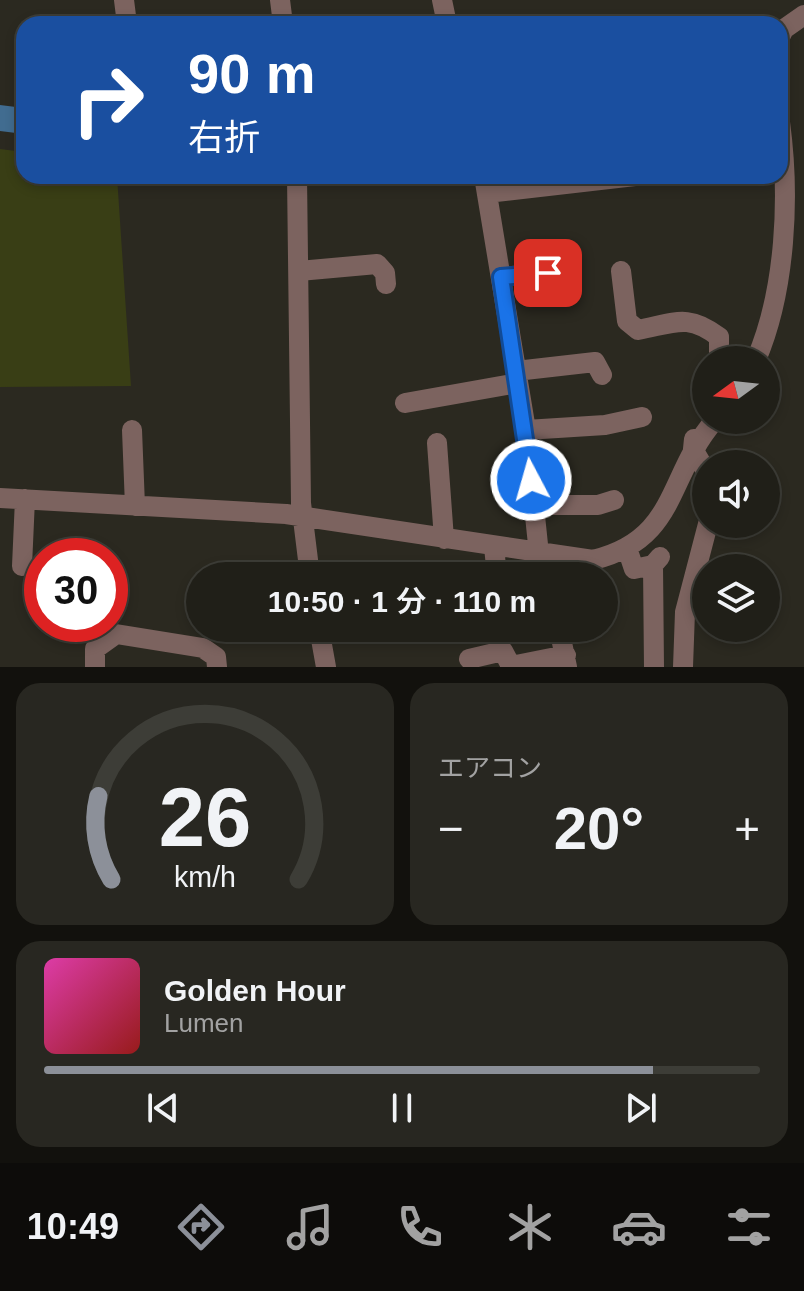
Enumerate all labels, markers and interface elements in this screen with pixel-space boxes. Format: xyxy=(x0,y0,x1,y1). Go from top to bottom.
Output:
text: 90 m xyxy=(188,42,316,105)
icon: right xyxy=(56,48,160,152)
text: 右折 xyxy=(188,117,260,158)
pin xyxy=(514,239,582,307)
icon: arrive xyxy=(526,251,570,295)
north arrow xyxy=(692,346,780,434)
map controls xyxy=(692,346,780,642)
position arrow xyxy=(489,438,573,522)
button: sound xyxy=(692,450,780,538)
speed limit sign: 30 xyxy=(24,538,128,642)
button: layers xyxy=(692,554,780,642)
text: 10:50 · 1 分 · 110 m xyxy=(268,585,536,618)
text: エアコン xyxy=(438,753,542,783)
text: 26 xyxy=(159,771,251,864)
text: 20° xyxy=(554,795,644,862)
text: − xyxy=(438,804,464,853)
text: + xyxy=(734,804,760,853)
text: km/h xyxy=(174,861,236,893)
text: Golden Hour xyxy=(164,974,346,1007)
text: Lumen xyxy=(164,1008,244,1038)
icon: previous xyxy=(141,1086,185,1130)
icon: pause xyxy=(380,1086,424,1130)
icon: next xyxy=(619,1086,663,1130)
icon: directions xyxy=(173,1199,229,1255)
icon: music xyxy=(282,1199,338,1255)
icon: phone xyxy=(392,1199,448,1255)
icon: climate xyxy=(502,1199,558,1255)
icon: car xyxy=(611,1199,667,1255)
icon: filters xyxy=(721,1199,777,1255)
text: 10:49 xyxy=(27,1206,119,1247)

